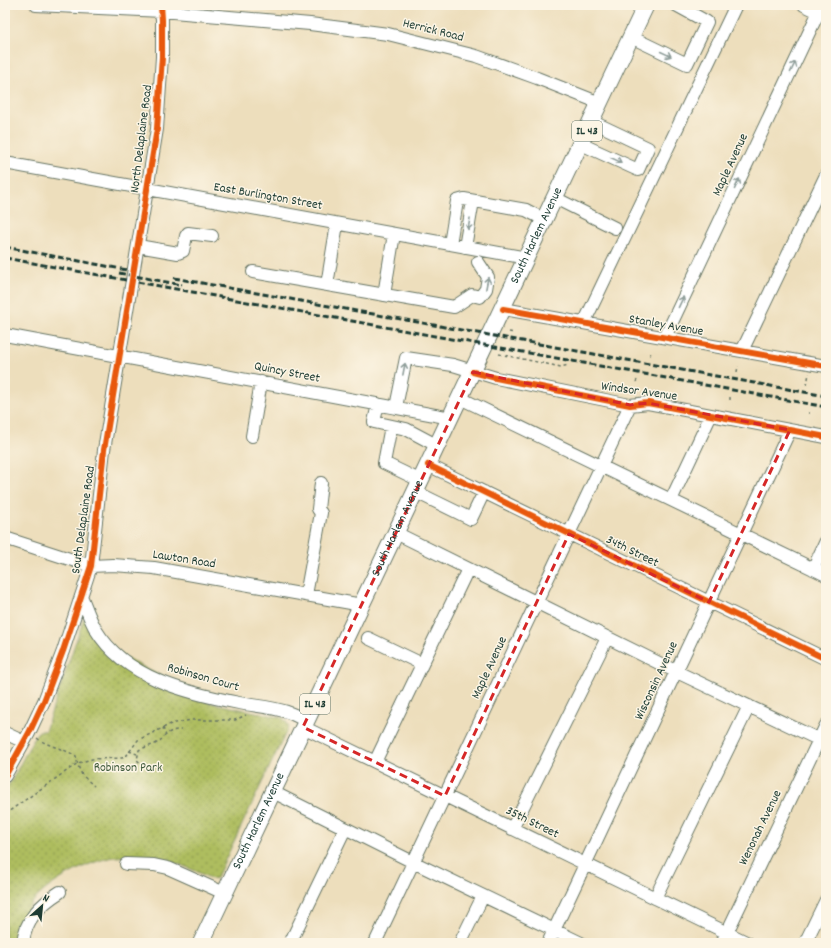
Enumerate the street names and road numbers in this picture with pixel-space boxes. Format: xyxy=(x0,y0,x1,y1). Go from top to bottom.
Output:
street label: Herrick Road xyxy=(401,14,465,48)
street label: North Delaplaine Road xyxy=(126,84,158,194)
road number: IL 43 xyxy=(572,121,602,141)
street label: Maple Avenue xyxy=(708,130,754,199)
street label: East Burlington Street xyxy=(212,178,324,216)
street label: South Harlem Avenue xyxy=(506,184,568,287)
street label: Stanley Avenue xyxy=(627,310,705,342)
street label: Quincy Street xyxy=(252,357,322,389)
street label: Windsor Avenue xyxy=(600,377,679,407)
street label: South Delaplaine Road xyxy=(67,465,101,575)
street label: South Harlem Avenue xyxy=(367,477,429,580)
street label: 34th Street xyxy=(602,531,662,573)
street label: Lawton Road xyxy=(151,546,217,574)
street label: Maple Avenue xyxy=(467,633,513,702)
street label: Wisconsin Avenue xyxy=(630,638,684,723)
street label: Robinson Court xyxy=(165,659,241,697)
road number: IL 43 xyxy=(300,694,330,714)
street label: South Harlem Avenue xyxy=(228,769,290,872)
street label: Wenonah Avenue xyxy=(735,787,788,869)
street label: 35th Street xyxy=(502,802,562,844)

